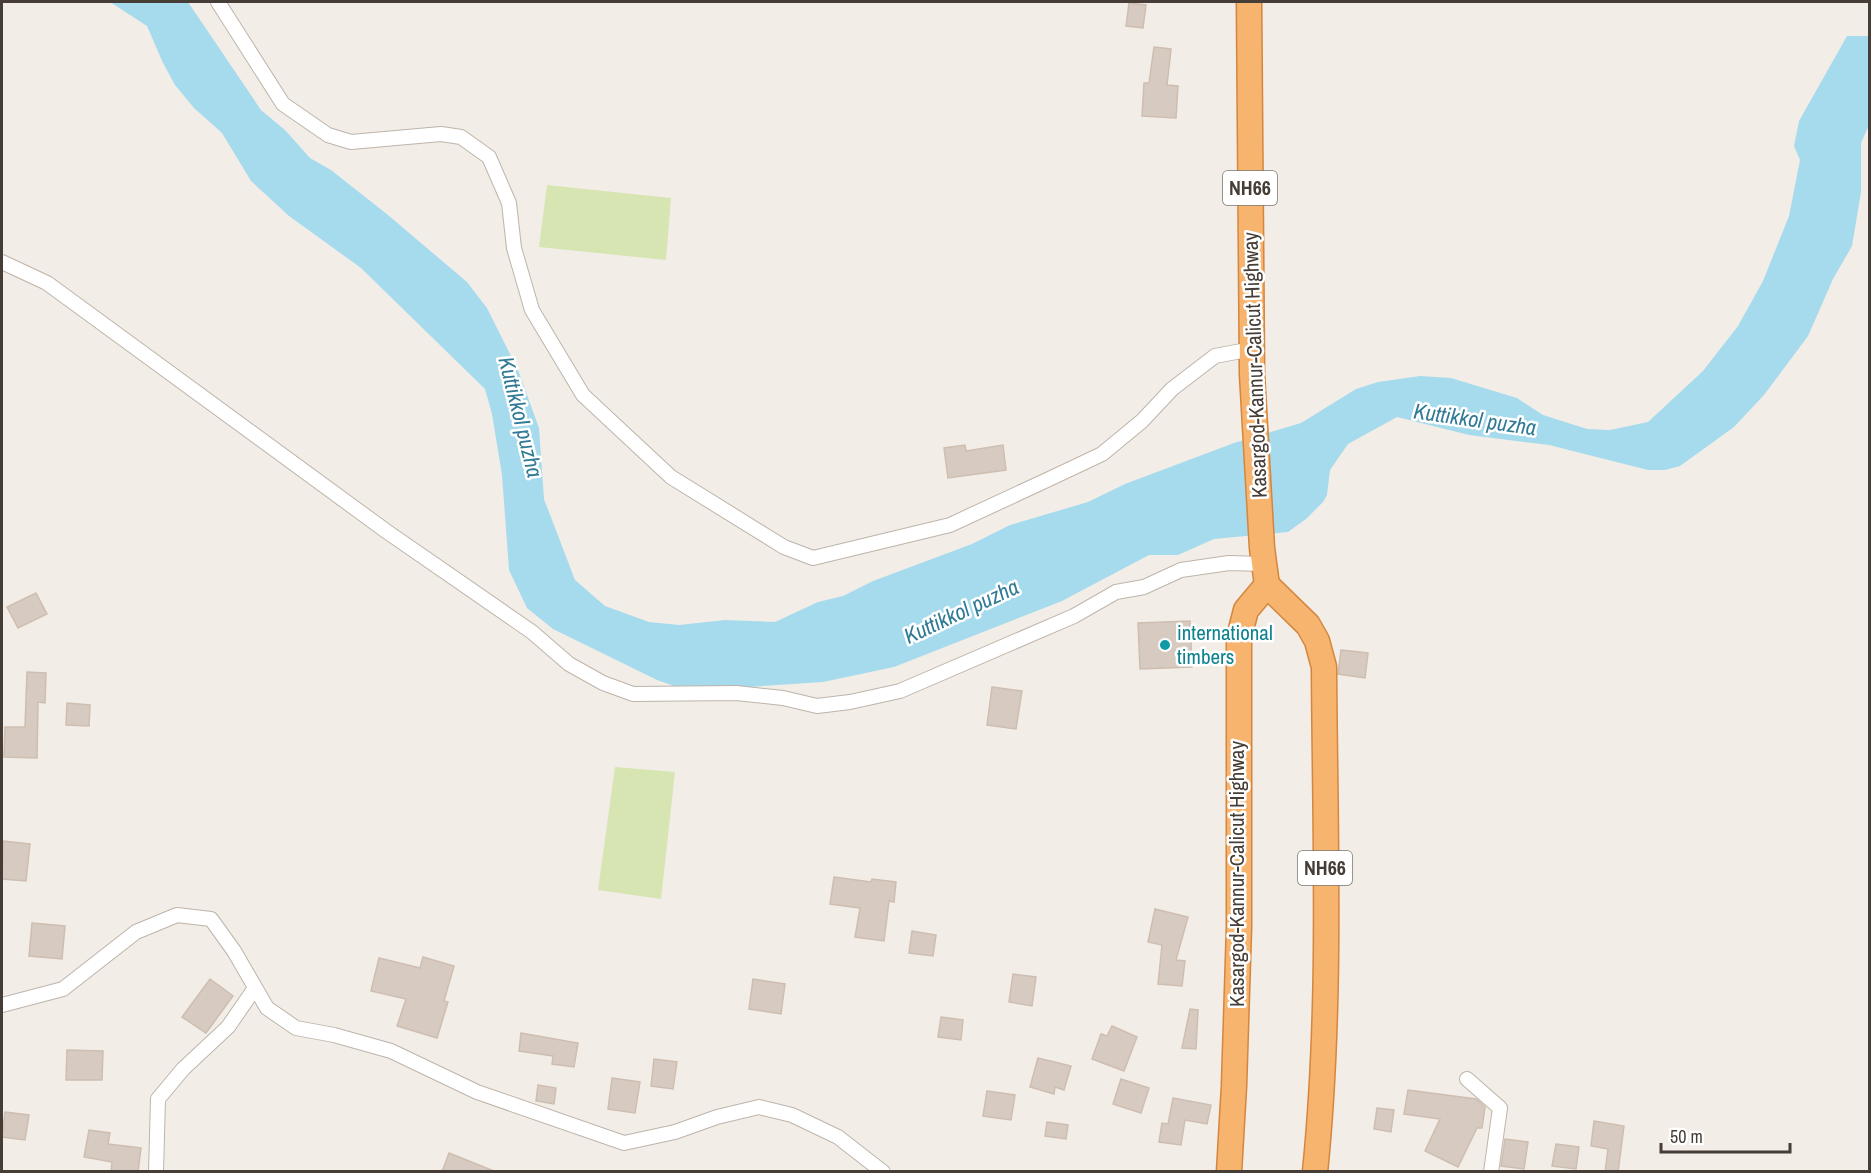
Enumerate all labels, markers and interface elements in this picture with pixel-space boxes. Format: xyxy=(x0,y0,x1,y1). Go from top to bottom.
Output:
road number: NH66 xyxy=(1223,171,1277,205)
street label: Kasargod-Kannur-Calicut Highway xyxy=(1235,231,1274,498)
water label: Kuttikkol puzha xyxy=(492,354,550,480)
water label: Kuttikkol puzha xyxy=(1412,396,1538,442)
water label: Kuttikkol puzha xyxy=(899,571,1023,651)
place label: international timbers xyxy=(1177,618,1273,671)
marker: international timbers xyxy=(1158,638,1172,652)
street label: Kasargod-Kannur-Calicut Highway xyxy=(1222,741,1251,1007)
road number: NH66 xyxy=(1298,851,1352,885)
scale bar xyxy=(1661,1116,1790,1154)
text: 50 m xyxy=(1670,1124,1703,1149)

